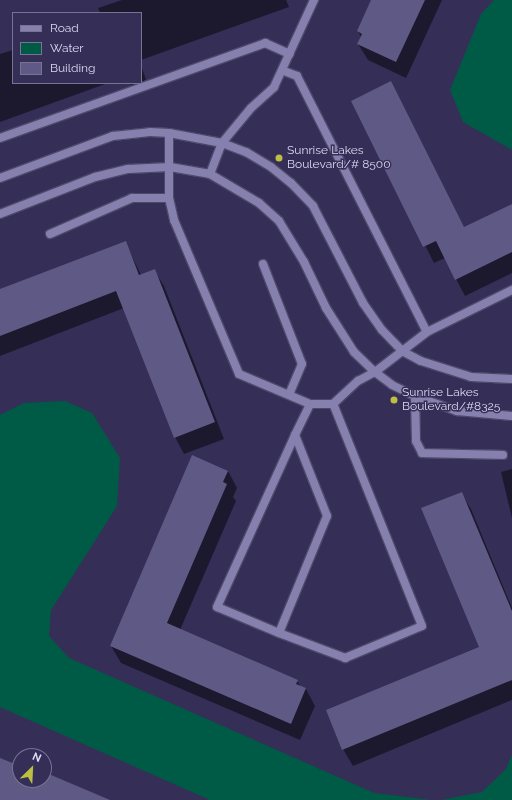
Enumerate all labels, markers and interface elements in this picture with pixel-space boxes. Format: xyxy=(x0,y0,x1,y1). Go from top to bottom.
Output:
legend xyxy=(12,12,142,84)
text: Road xyxy=(50,21,79,35)
text: Water xyxy=(50,41,84,55)
text: Building xyxy=(50,61,96,75)
place label: Sunrise Lakes Boulevard/# 8500 xyxy=(287,144,390,172)
marker: Sunrise Lakes Boulevard/# 8500 xyxy=(274,153,284,163)
place label: Sunrise Lakes Boulevard/#8325 xyxy=(402,386,500,414)
marker: Sunrise Lakes Boulevard/#8325 xyxy=(389,395,399,405)
north arrow xyxy=(12,748,52,788)
text: N xyxy=(30,750,43,765)

